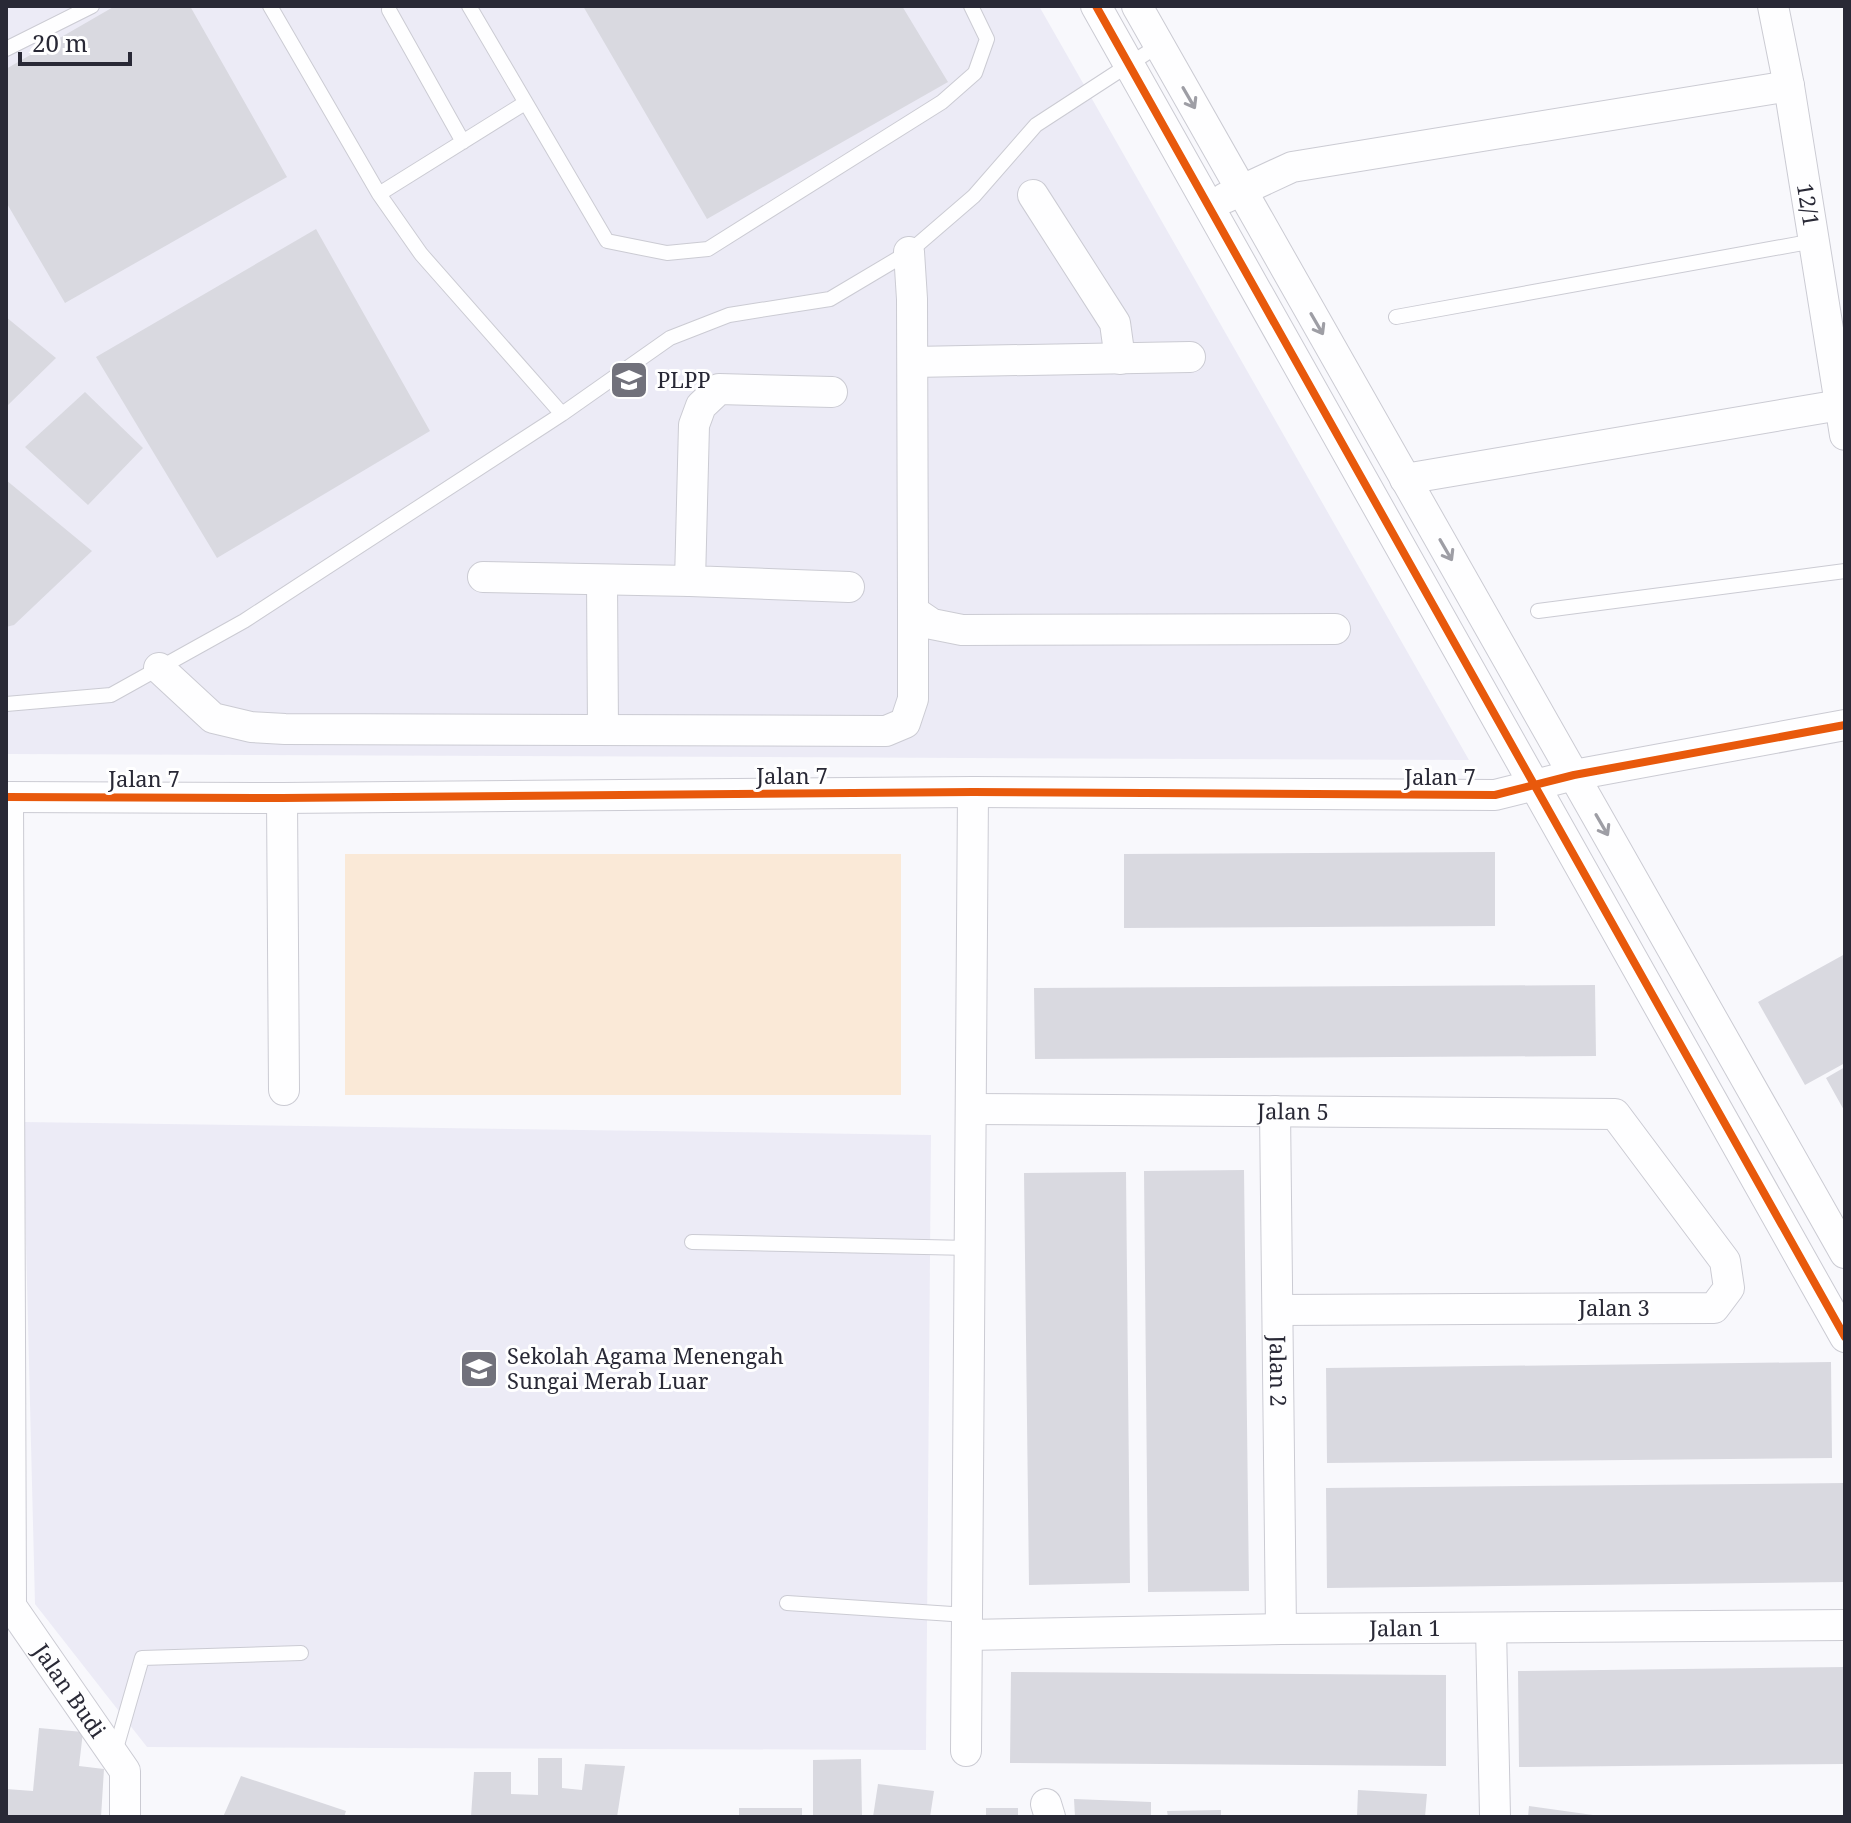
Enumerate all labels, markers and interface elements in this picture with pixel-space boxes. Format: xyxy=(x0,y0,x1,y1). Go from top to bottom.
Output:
scale bar xyxy=(20,16,130,66)
text: 20 m xyxy=(32,26,88,59)
one-way arrow xyxy=(1181,86,1197,109)
street label: 12/1 xyxy=(1791,181,1827,228)
one-way arrow xyxy=(1309,312,1325,335)
school or university icon: PLPP xyxy=(608,359,650,401)
place label: PLPP xyxy=(657,364,711,394)
one-way arrow xyxy=(1438,538,1454,561)
street label: Jalan 7 xyxy=(755,760,828,790)
street label: Jalan 7 xyxy=(1403,761,1476,791)
street label: Jalan 7 xyxy=(107,763,180,793)
one-way arrow xyxy=(1594,813,1610,836)
street label: Jalan 5 xyxy=(1256,1095,1329,1126)
street label: Jalan 3 xyxy=(1577,1292,1650,1322)
street label: Jalan 2 xyxy=(1264,1334,1294,1407)
place label: Sekolah Agama Menengah Sungai Merab Luar xyxy=(507,1340,784,1395)
school or university icon: Sekolah Agama Menengah Sungai Merab Luar xyxy=(458,1348,500,1390)
street label: Jalan 1 xyxy=(1368,1612,1441,1642)
street label: Jalan Budi xyxy=(27,1636,114,1743)

